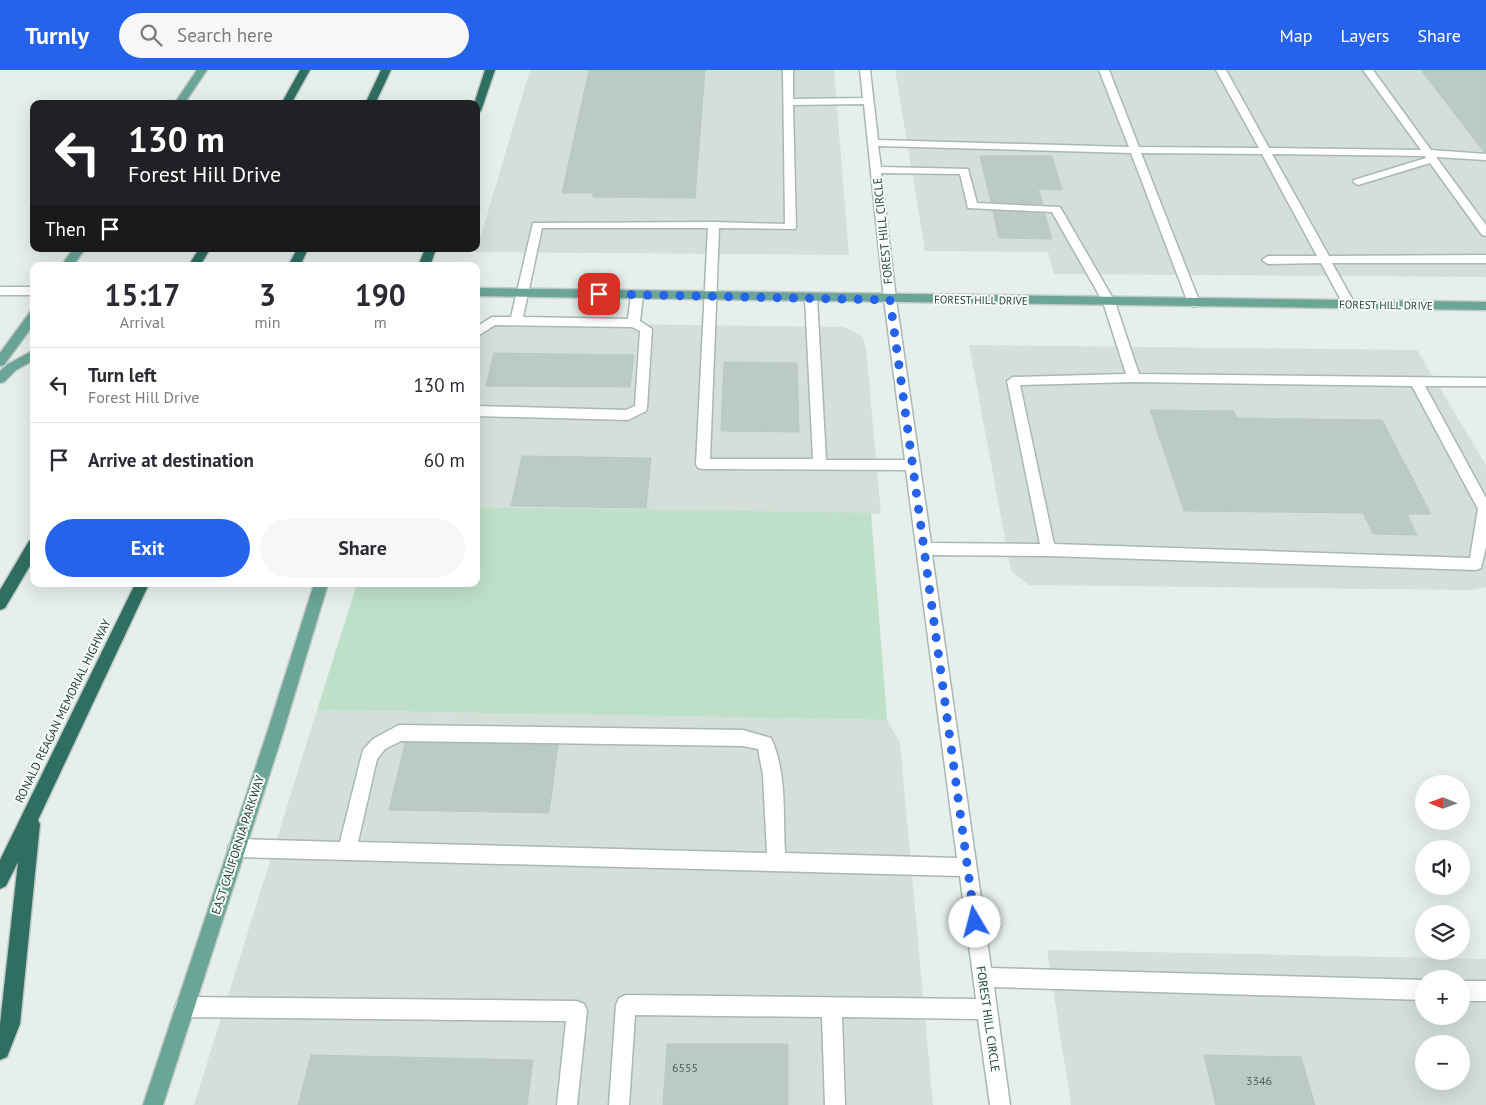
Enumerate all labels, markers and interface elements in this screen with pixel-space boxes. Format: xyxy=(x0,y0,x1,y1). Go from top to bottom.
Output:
search box xyxy=(119,13,469,58)
text: Turnly xyxy=(25,20,89,51)
icon: search xyxy=(137,21,165,49)
text: Search here xyxy=(177,23,273,47)
text: Map xyxy=(1280,24,1312,47)
text: Layers xyxy=(1340,24,1389,47)
text: Share xyxy=(1417,24,1461,47)
text: 130 m xyxy=(128,116,225,162)
icon: left xyxy=(45,120,110,185)
text: Forest Hill Drive xyxy=(128,160,281,188)
street label: FOREST HILL CIRCLE xyxy=(869,177,896,285)
icon: arrive xyxy=(96,215,124,243)
text: Then xyxy=(45,217,86,241)
pin xyxy=(578,273,620,315)
text: 15:17 xyxy=(104,275,180,314)
text: 3 xyxy=(259,275,276,314)
text: 190 xyxy=(355,275,406,314)
icon: arrive xyxy=(585,280,613,308)
street label: FOREST HILL DRIVE xyxy=(934,292,1028,308)
street label: FOREST HILL DRIVE xyxy=(1339,297,1433,313)
text: Arrival xyxy=(120,312,165,332)
text: min xyxy=(255,312,281,332)
text: m xyxy=(374,312,387,332)
text: Turn left xyxy=(88,363,157,387)
icon: left xyxy=(45,371,73,399)
text: 130 m xyxy=(413,373,465,397)
text: Forest Hill Drive xyxy=(88,387,199,407)
icon: arrive xyxy=(45,446,73,474)
text: Arrive at destination xyxy=(88,448,254,472)
text: 60 m xyxy=(424,448,465,472)
button: Exit xyxy=(45,519,250,577)
button: Share xyxy=(260,519,465,577)
street label: RONALD REAGAN MEMORIAL HIGHWAY xyxy=(11,616,114,805)
street label: EAST CALIFORNIA PARKWAY xyxy=(208,773,267,916)
north arrow xyxy=(1415,775,1470,830)
map controls xyxy=(1415,775,1470,1090)
button: sound xyxy=(1415,840,1470,895)
position arrow xyxy=(948,895,1000,947)
button: layers xyxy=(1415,905,1470,960)
street label: FOREST HILL CIRCLE xyxy=(974,965,1003,1073)
button: + xyxy=(1415,970,1470,1025)
button: − xyxy=(1415,1035,1470,1090)
house number: 6555 xyxy=(672,1060,698,1075)
house number: 3346 xyxy=(1246,1073,1272,1088)

